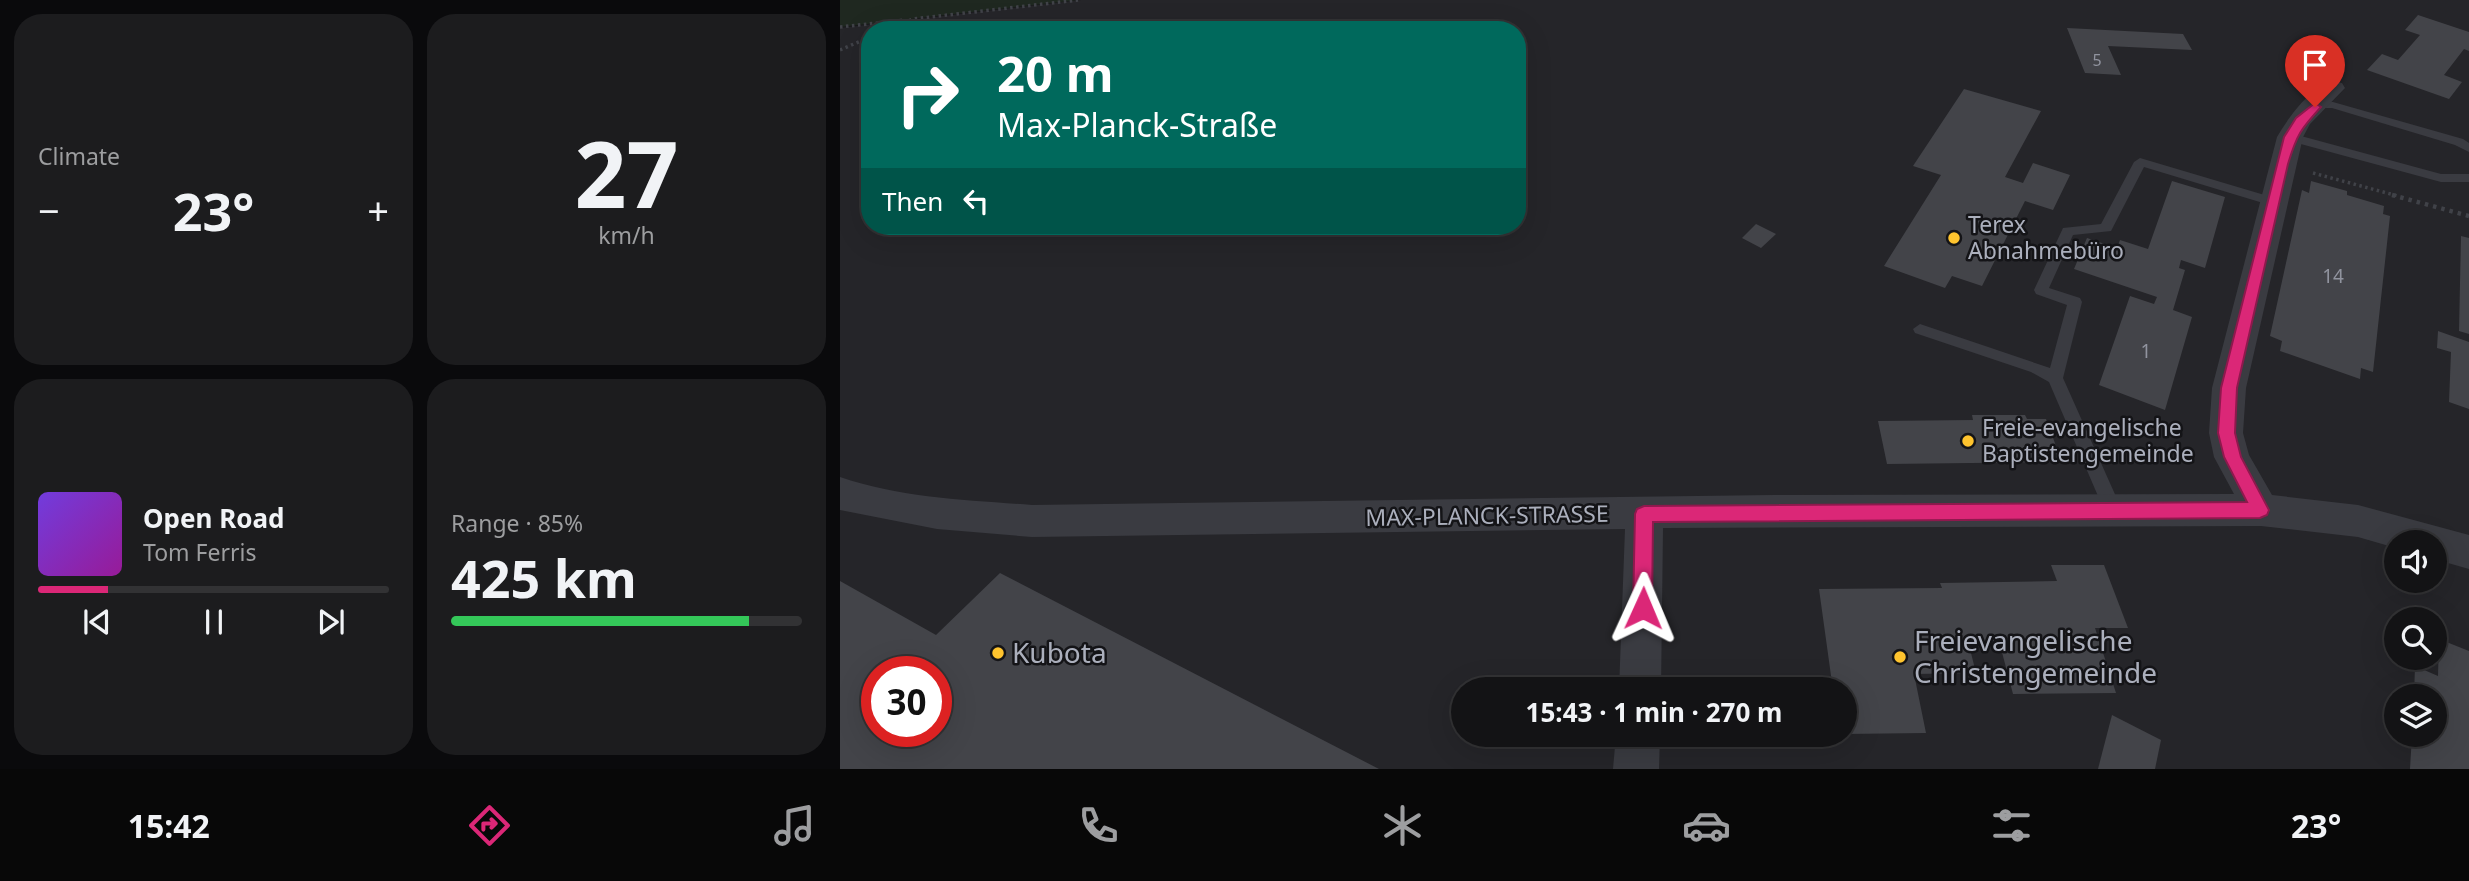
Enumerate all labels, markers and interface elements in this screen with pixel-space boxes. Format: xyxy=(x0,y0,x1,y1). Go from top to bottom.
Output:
pin xyxy=(2285,35,2345,107)
text: 20 m xyxy=(997,40,1114,106)
icon: arrive xyxy=(2296,46,2334,84)
icon: right xyxy=(882,49,973,140)
house number: 5 xyxy=(2092,49,2102,71)
text: Max-Planck-Straße xyxy=(997,103,1277,146)
text: 27 xyxy=(574,111,679,235)
text: Climate xyxy=(38,140,120,172)
text: 23° xyxy=(173,175,254,246)
icon: left xyxy=(957,182,995,220)
text: Then xyxy=(882,183,943,219)
text: − xyxy=(38,184,60,236)
text: + xyxy=(367,184,389,236)
place label: Terex Abnahmebüro xyxy=(1968,208,2124,266)
text: km/h xyxy=(598,219,655,251)
marker: Terex Abnahmebüro xyxy=(1946,230,1962,246)
house number: 14 xyxy=(2322,263,2344,289)
house number: 1 xyxy=(2141,338,2151,364)
place label: Freie-evangelische Baptistengemeinde xyxy=(1982,411,2194,469)
marker: Freie-evangelische Baptistengemeinde xyxy=(1960,433,1976,449)
street label: MAX-PLANCK-STRASSE xyxy=(1365,497,1609,533)
text: Open Road xyxy=(143,500,285,536)
text: Range · 85% xyxy=(451,507,583,539)
map controls xyxy=(2384,530,2447,747)
button: sound xyxy=(2384,530,2447,593)
text: Tom Ferris xyxy=(143,536,256,568)
text: 425 km xyxy=(451,542,637,613)
position arrow xyxy=(1606,571,1680,645)
icon: previous xyxy=(78,603,116,641)
icon: pause xyxy=(195,603,233,641)
icon: next xyxy=(312,603,350,641)
button: search xyxy=(2384,607,2447,670)
place label: Freievangelische Christengemeinde xyxy=(1914,621,2157,691)
place label: Kubota xyxy=(1012,633,1107,671)
marker: Kubota xyxy=(990,645,1006,661)
marker: Freievangelische Christengemeinde xyxy=(1892,649,1908,665)
speed limit sign: 30 xyxy=(861,656,952,747)
button: layers xyxy=(2384,684,2447,747)
text: 15:43 · 1 min · 270 m xyxy=(1526,694,1782,730)
icon: directions xyxy=(465,801,514,850)
icon: music xyxy=(770,801,819,850)
icon: phone xyxy=(1074,801,1123,850)
icon: climate xyxy=(1378,801,1427,850)
icon: car xyxy=(1682,801,1731,850)
icon: filters xyxy=(1987,801,2036,850)
text: 15:42 xyxy=(128,804,210,847)
text: 23° xyxy=(2291,804,2341,847)

